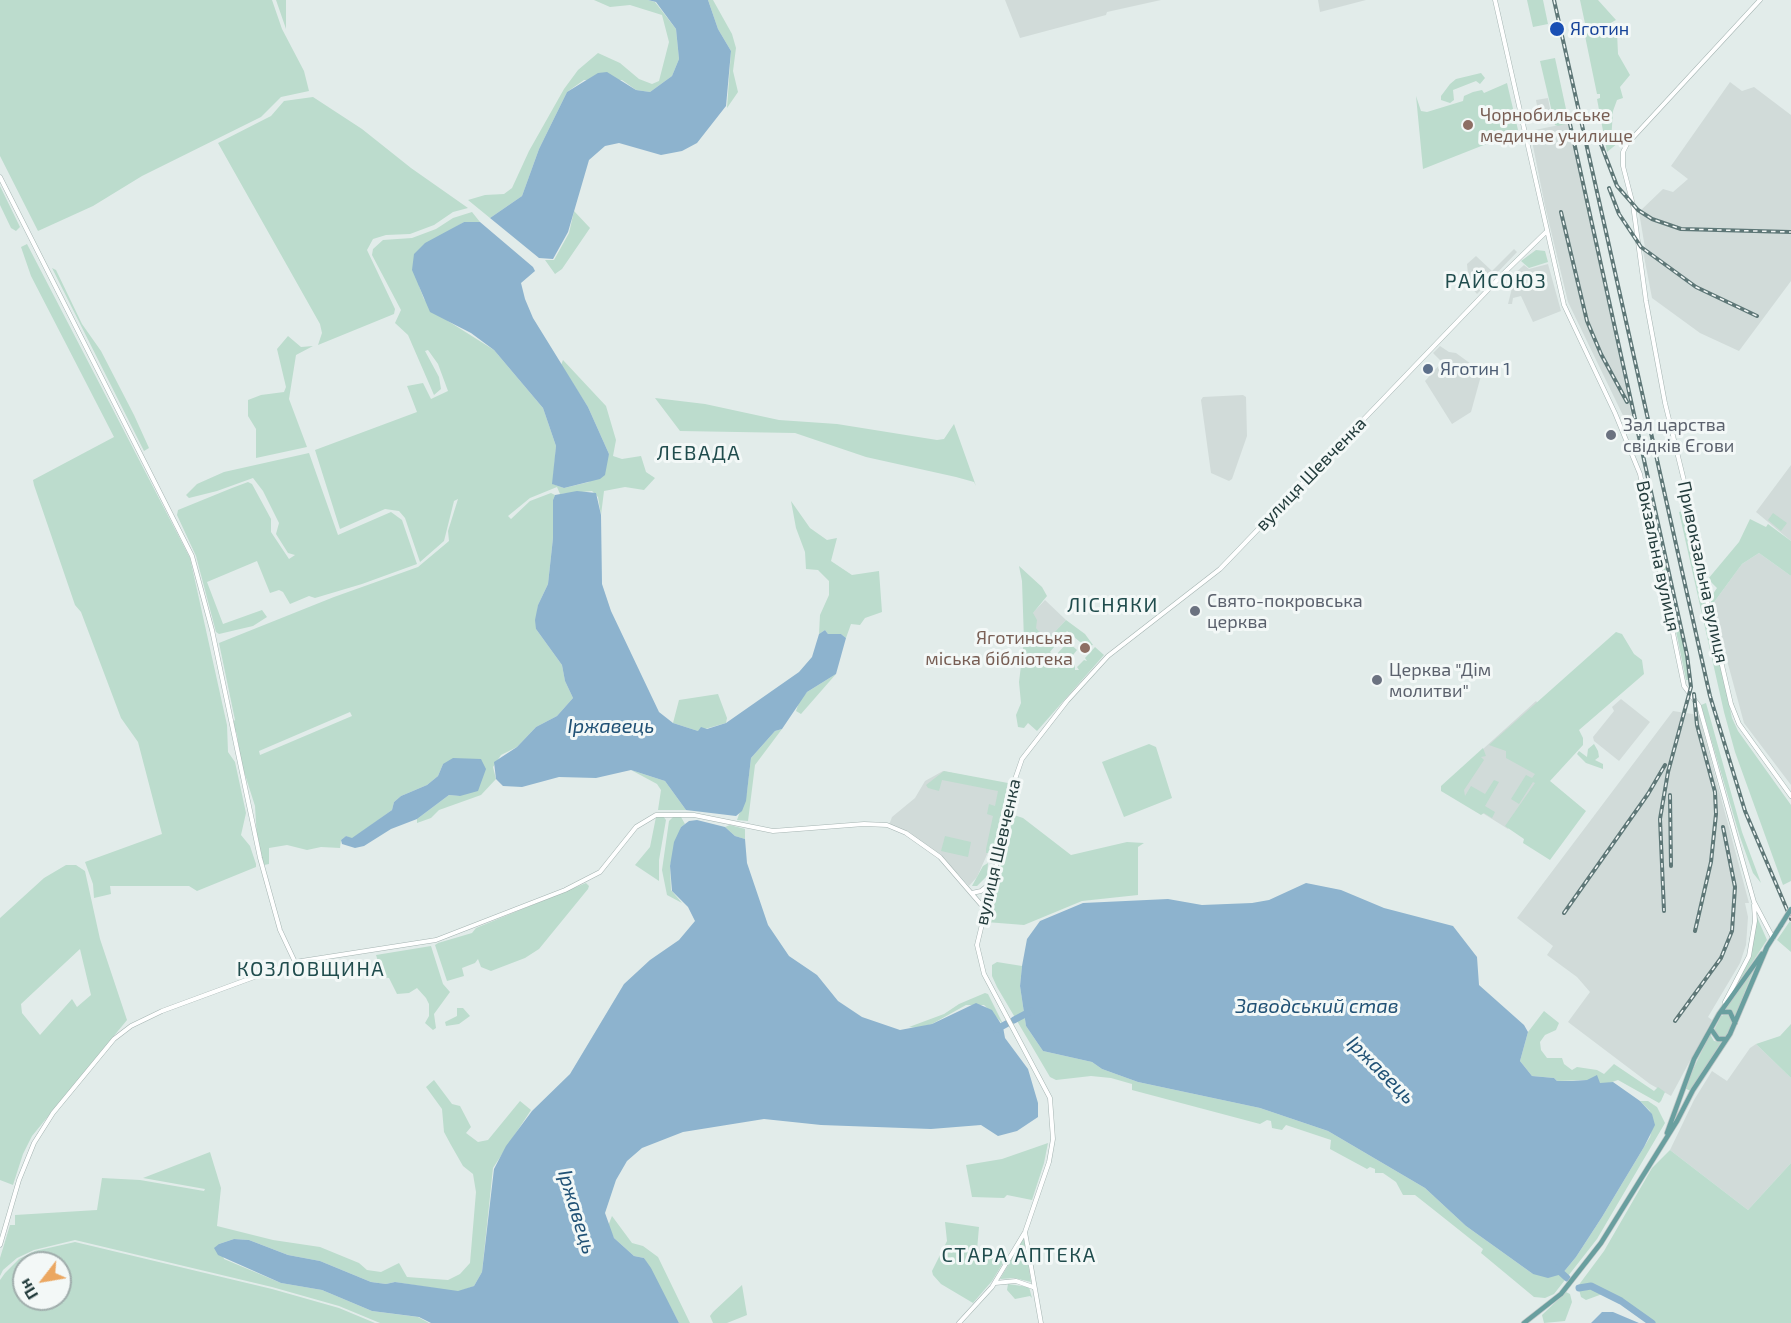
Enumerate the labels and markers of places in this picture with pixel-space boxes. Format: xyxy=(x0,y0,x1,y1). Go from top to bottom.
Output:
place label: Яготин xyxy=(1570,18,1629,40)
marker: Яготин xyxy=(1548,20,1566,38)
place label: Чорнобильське медичне училище xyxy=(1480,104,1633,146)
marker: Чорнобильське медичне училище xyxy=(1461,118,1475,132)
place label: Яготин 1 xyxy=(1440,358,1510,380)
marker: Яготин 1 xyxy=(1421,362,1435,376)
place label: Зал царства свідків Єгови xyxy=(1623,414,1734,456)
marker: Зал царства свідків Єгови xyxy=(1604,428,1618,442)
place label: Свято-покровська церква xyxy=(1207,590,1363,632)
marker: Свято-покровська церква xyxy=(1188,604,1202,618)
place label: Яготинська міська бібліотека xyxy=(925,627,1073,670)
marker: Яготинська міська бібліотека xyxy=(1078,641,1092,655)
place label: Церква "Дім молитви" xyxy=(1389,659,1491,702)
marker: Церква "Дім молитви" xyxy=(1370,673,1384,687)

